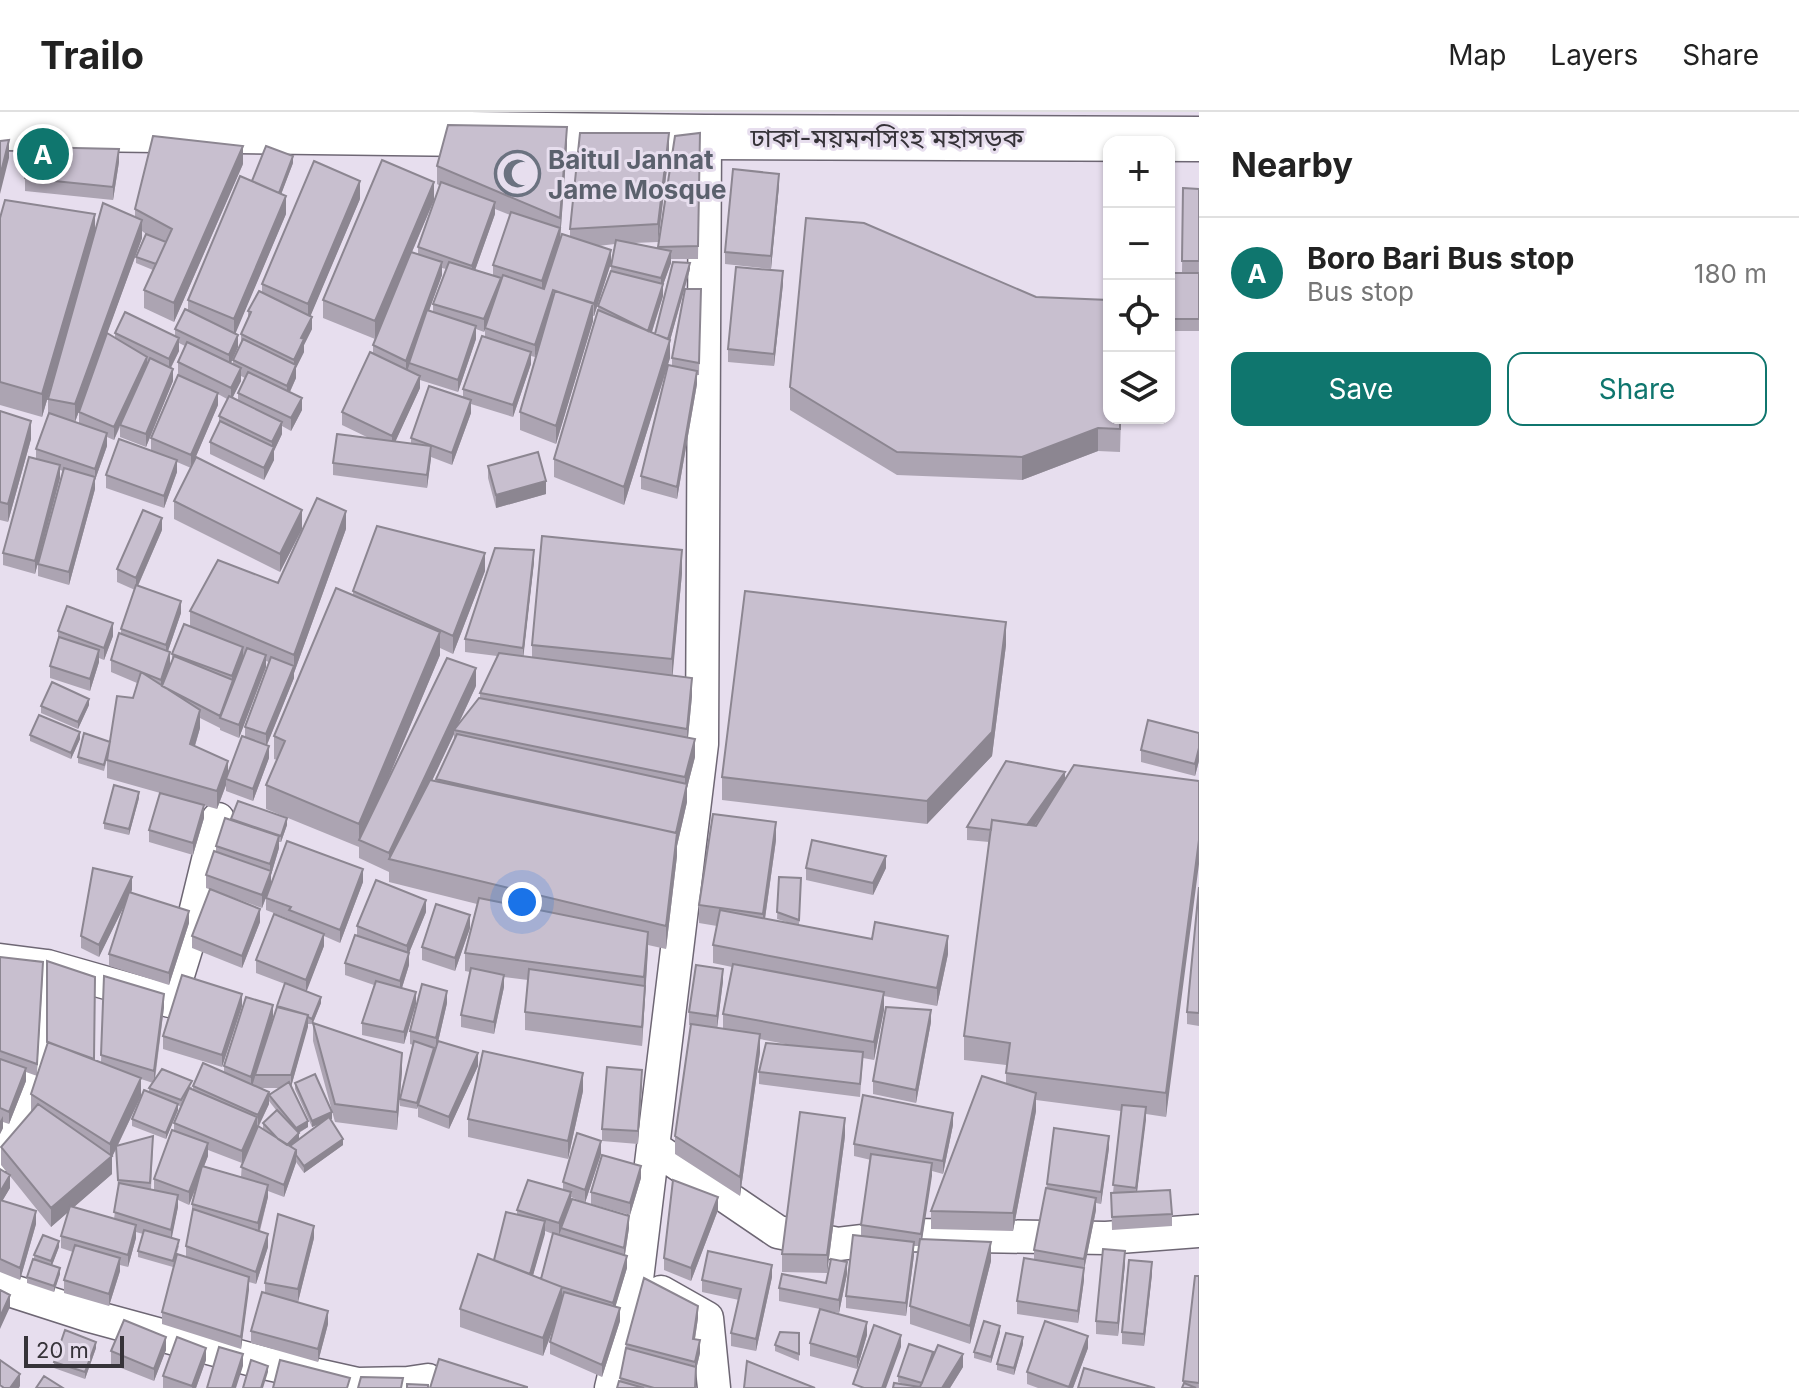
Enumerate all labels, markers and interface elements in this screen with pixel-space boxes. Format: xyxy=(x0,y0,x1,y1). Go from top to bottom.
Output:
text: Trailo xyxy=(40,32,144,78)
text: Map xyxy=(1448,38,1506,72)
text: Layers xyxy=(1550,38,1638,72)
text: Share xyxy=(1682,38,1759,72)
street label: ঢাকা-ময়মনসিংহ মহাসড়ক xyxy=(750,122,1024,153)
pin: A xyxy=(17,124,69,184)
map controls xyxy=(1103,136,1175,424)
button: + xyxy=(1103,136,1175,208)
place label: Baitul Jannat Jame Mosque xyxy=(548,144,726,205)
text: Nearby xyxy=(1231,144,1353,185)
mosque icon: Baitul Jannat Jame Mosque xyxy=(493,150,541,198)
button: − xyxy=(1103,208,1175,280)
text: Boro Bari Bus stop xyxy=(1307,240,1574,276)
text: A xyxy=(1247,258,1267,289)
text: 180 m xyxy=(1694,258,1767,289)
text: Bus stop xyxy=(1307,276,1414,307)
button: locate xyxy=(1103,280,1175,352)
button: layers xyxy=(1103,352,1175,424)
button: Save xyxy=(1231,352,1491,426)
button: Share xyxy=(1507,352,1767,426)
your location xyxy=(502,882,542,922)
scale bar xyxy=(24,1332,124,1368)
text: 20 m xyxy=(36,1337,89,1363)

